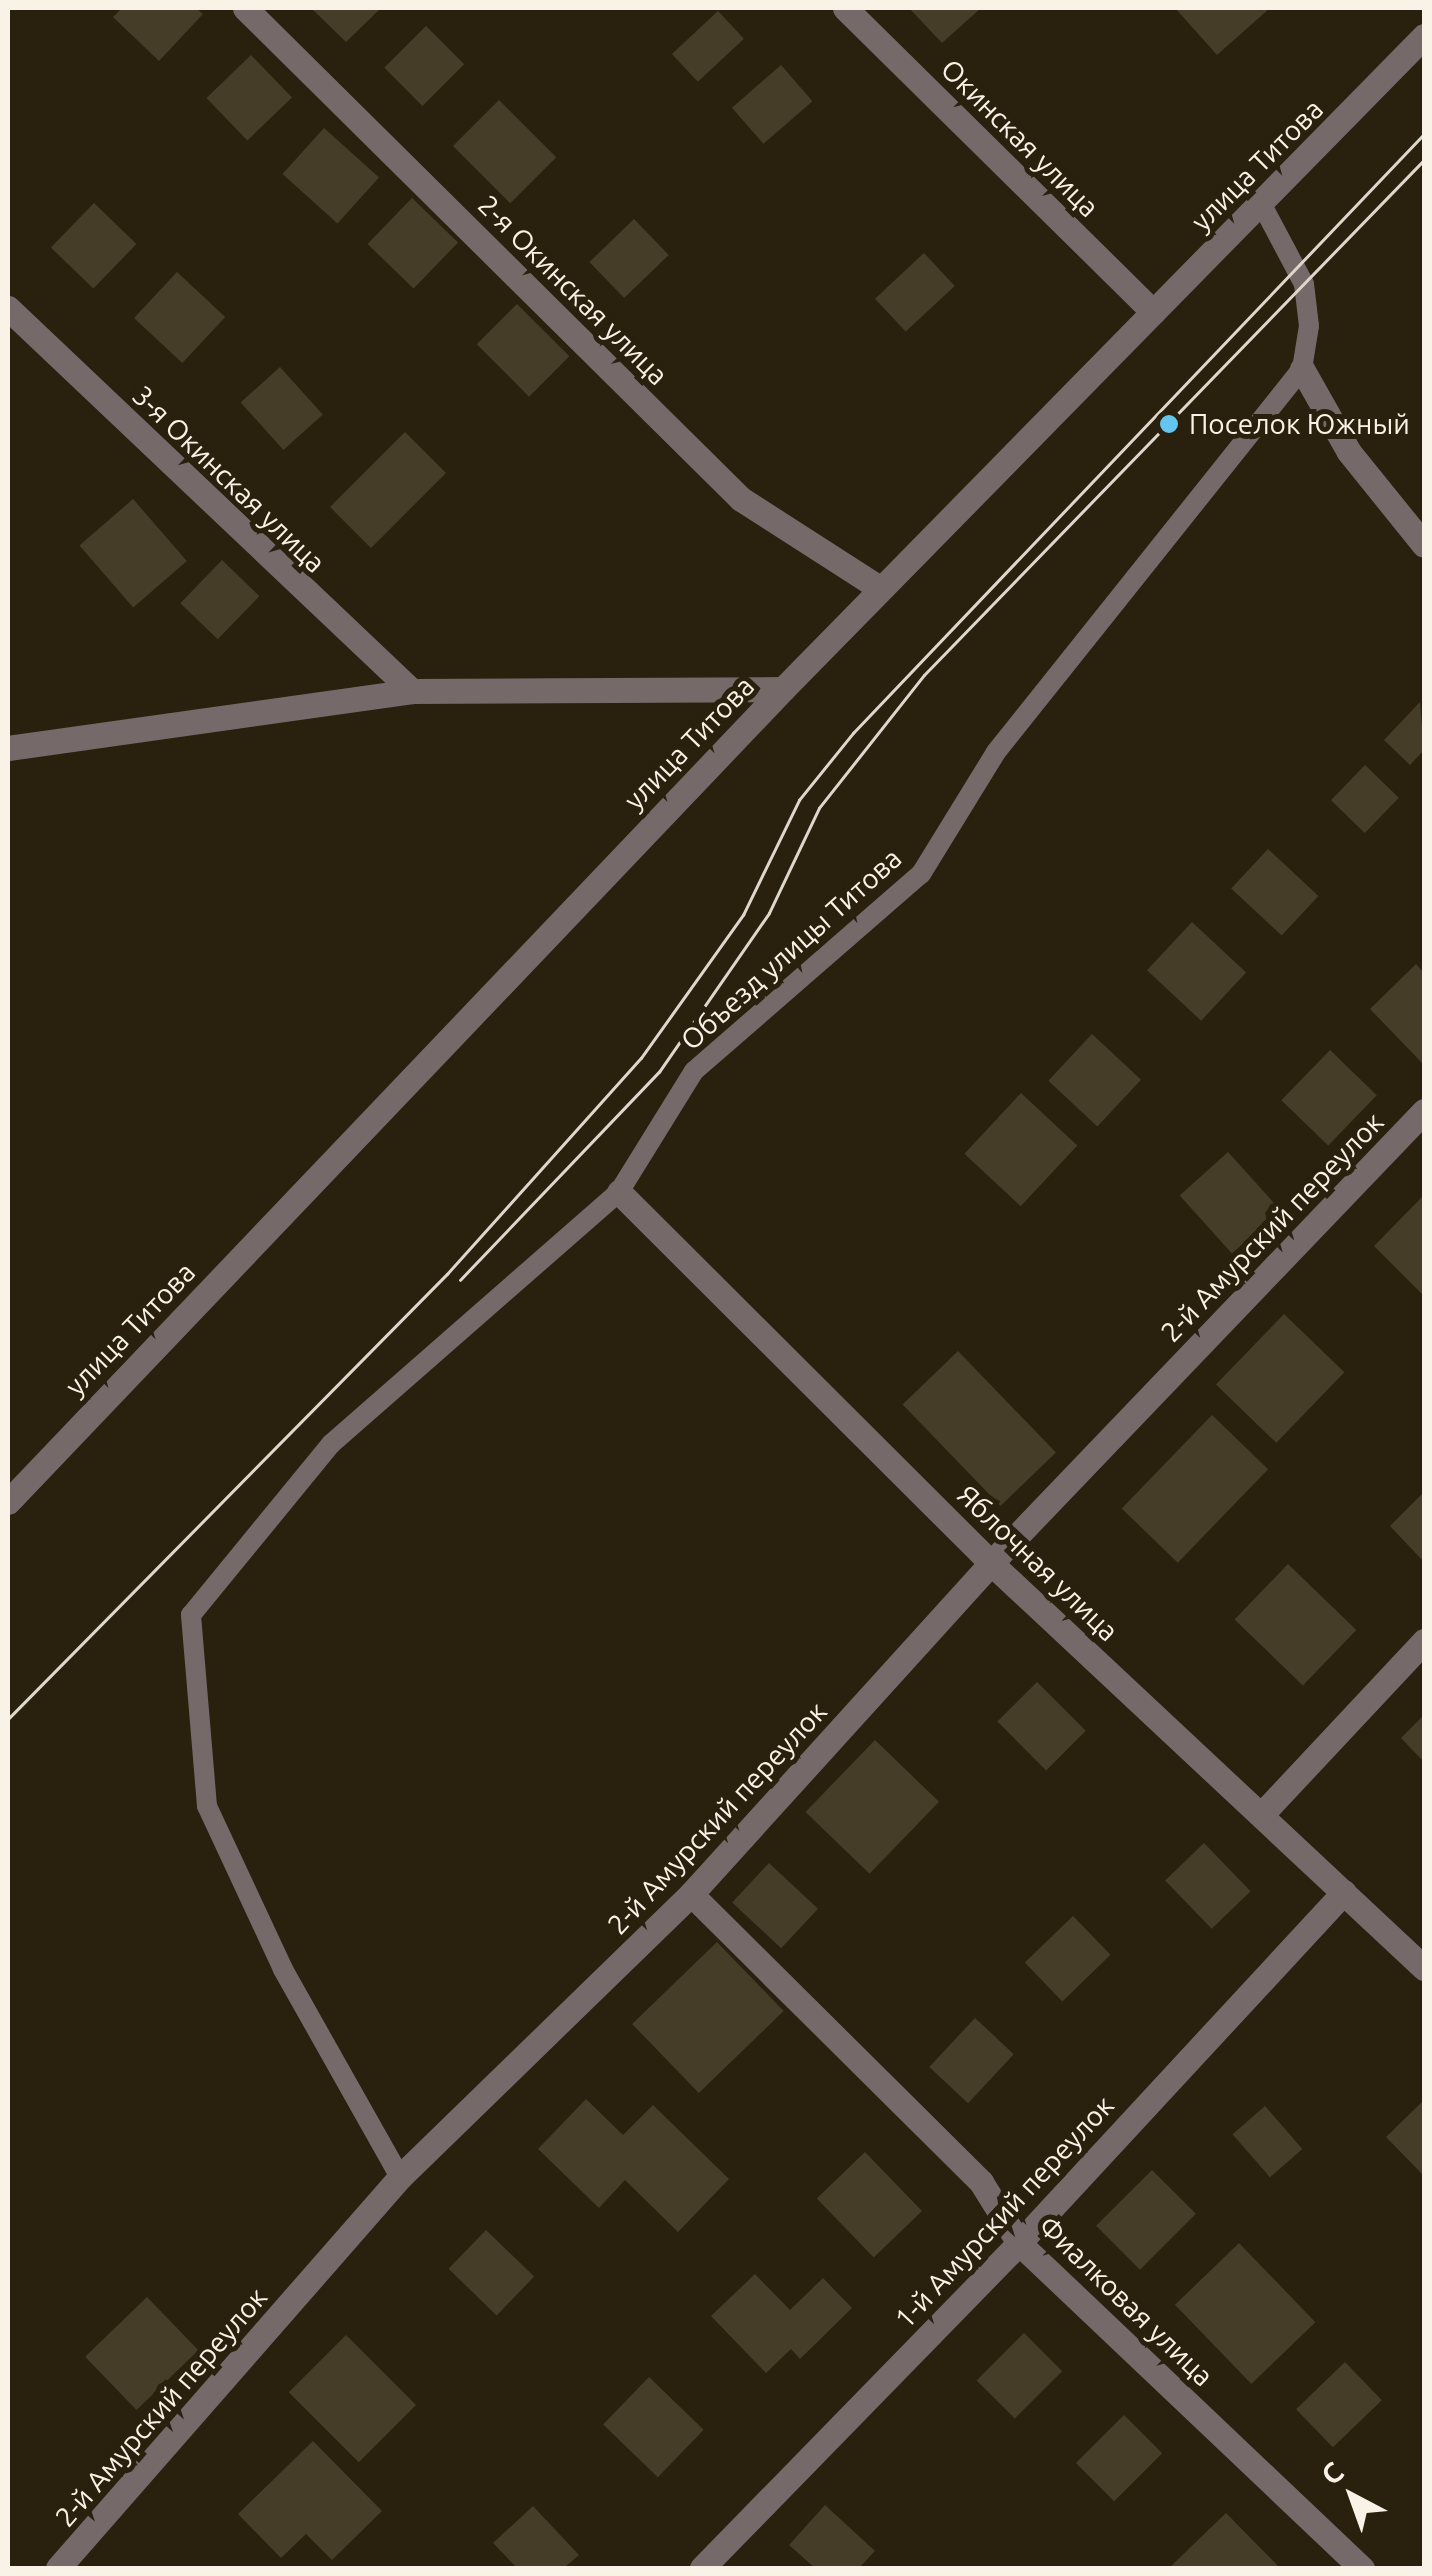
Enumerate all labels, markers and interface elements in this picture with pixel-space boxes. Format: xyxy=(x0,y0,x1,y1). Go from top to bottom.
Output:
street label: Окинская улица xyxy=(934,52,1106,224)
street label: улица Титова xyxy=(1184,92,1330,238)
street label: 2-я Окинская улица xyxy=(471,188,675,392)
street label: 3-я Окинская улица xyxy=(126,379,332,579)
place label: Поселок Южный xyxy=(1189,407,1410,441)
marker: Поселок Южный xyxy=(1158,413,1180,435)
street label: улица Титова xyxy=(617,669,761,817)
street label: Объезд улицы Титова xyxy=(674,841,908,1057)
street label: 2-й Амурский переулок xyxy=(1154,1105,1390,1349)
street label: улица Титова xyxy=(58,1255,202,1403)
street label: Яблочная улица xyxy=(951,1478,1125,1648)
street label: 2-й Амурский переулок xyxy=(600,1695,834,1941)
street label: 1-й Амурский переулок xyxy=(887,2089,1121,2335)
street label: Фиалковая улица xyxy=(1032,2209,1220,2393)
street label: 2-й Амурский переулок xyxy=(48,2281,274,2533)
north arrow xyxy=(1302,2446,1402,2546)
text: С xyxy=(1315,2455,1349,2491)

